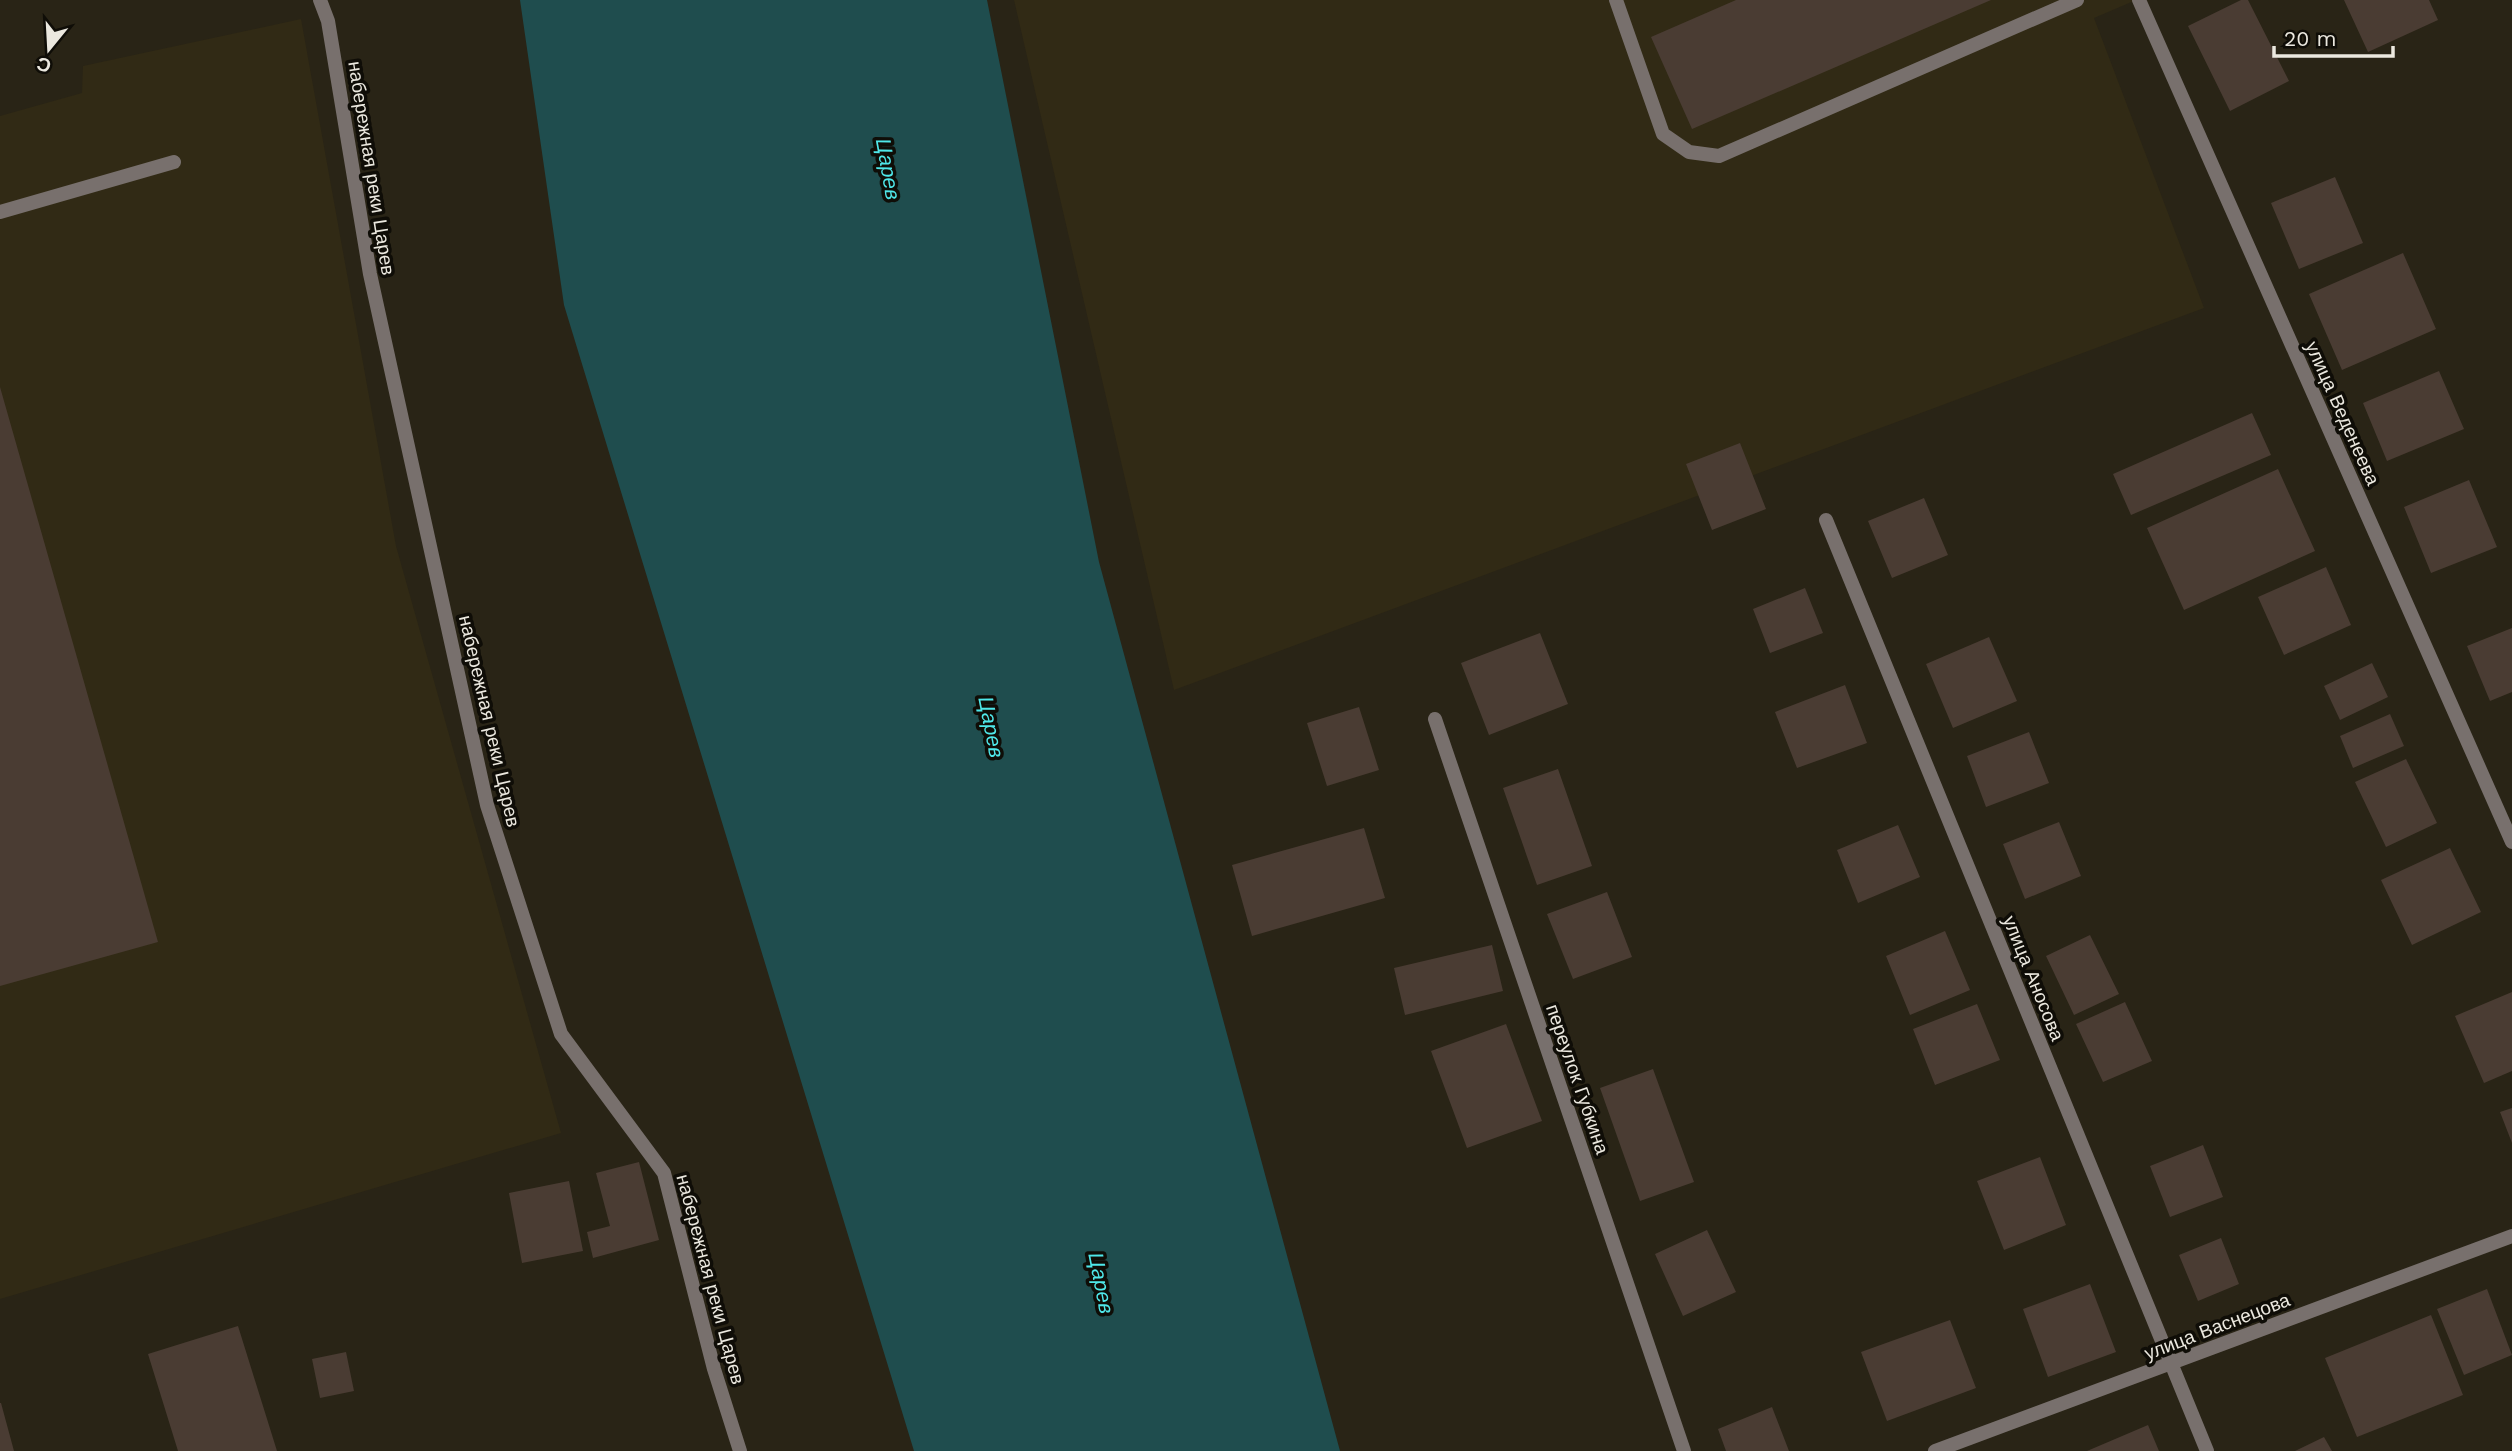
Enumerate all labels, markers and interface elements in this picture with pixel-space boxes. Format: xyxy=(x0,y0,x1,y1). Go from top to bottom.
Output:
north arrow xyxy=(14,14,84,84)
scale bar xyxy=(2274,14,2393,58)
text: 20 m xyxy=(2284,26,2336,51)
text: С xyxy=(34,52,54,78)
street label: набережная реки Царев xyxy=(343,59,400,277)
water label: Царев xyxy=(871,136,906,202)
street label: улица Веденеева xyxy=(2300,338,2385,489)
street label: набережная реки Царев xyxy=(454,613,525,829)
water label: Царев xyxy=(973,694,1010,760)
street label: улица Аносова xyxy=(1998,912,2069,1045)
street label: переулок Губкина xyxy=(1541,1001,1614,1158)
street label: набережная реки Царев xyxy=(671,1172,750,1387)
water label: Царев xyxy=(1083,1250,1120,1316)
street label: улица Васнецова xyxy=(2141,1288,2294,1365)

